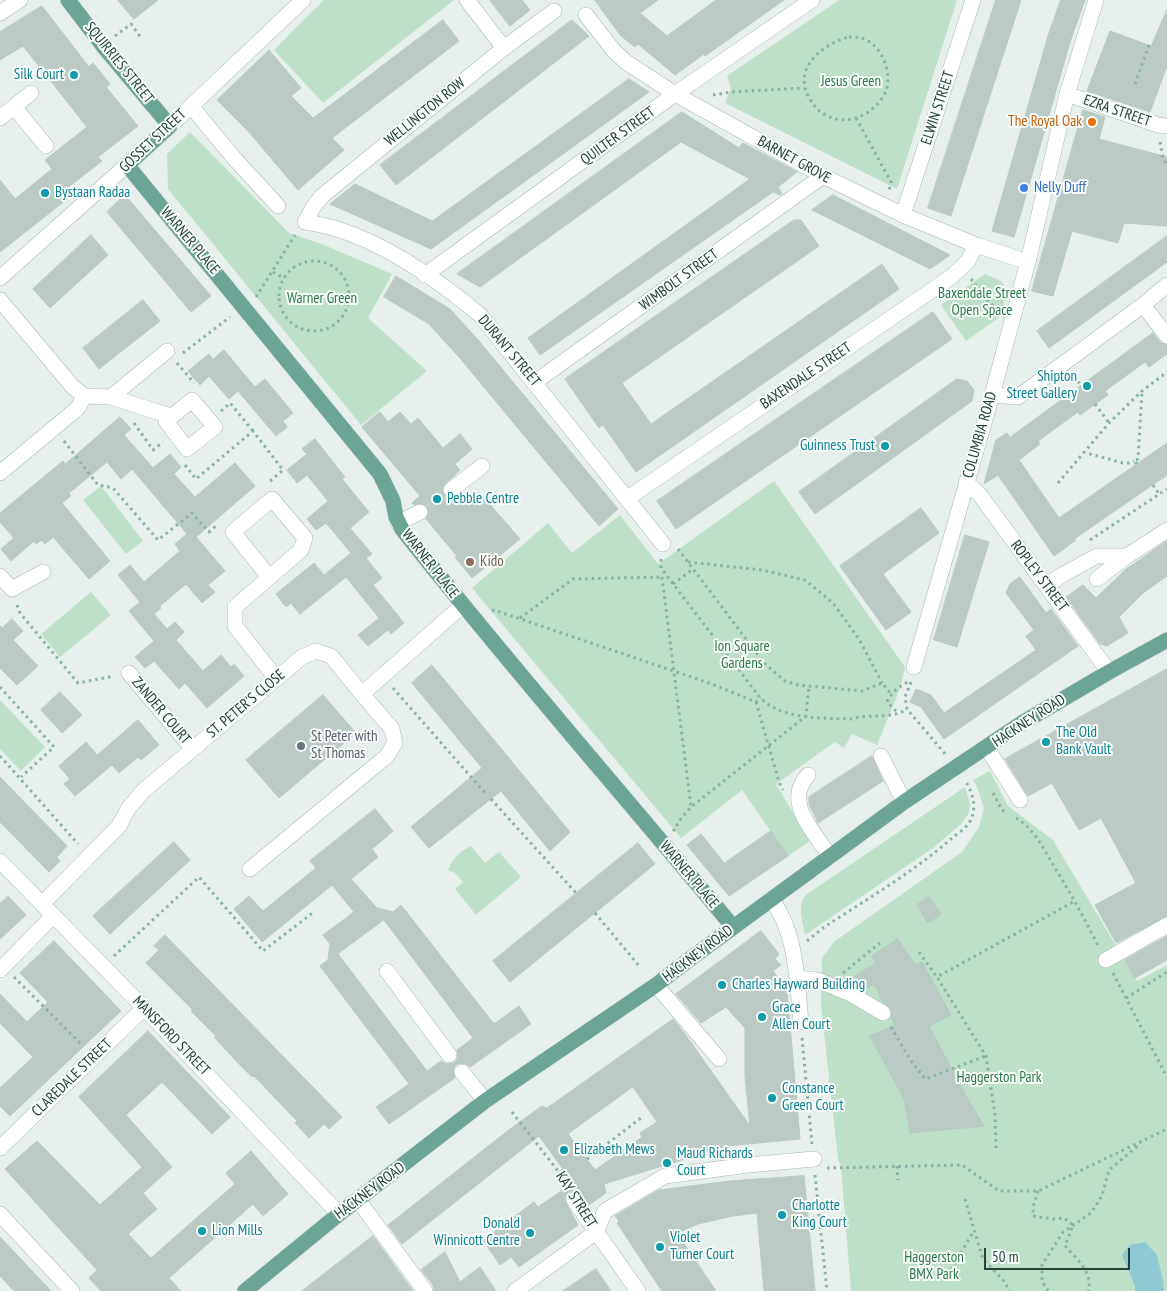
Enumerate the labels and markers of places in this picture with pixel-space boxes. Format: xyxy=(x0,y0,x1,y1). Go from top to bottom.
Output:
place label: Silk Court xyxy=(14,66,64,84)
marker: Silk Court xyxy=(68,69,80,81)
place label: The Royal Oak xyxy=(1008,113,1082,131)
marker: The Royal Oak xyxy=(1086,116,1098,128)
place label: Nelly Duff xyxy=(1034,179,1086,197)
marker: Nelly Duff xyxy=(1018,182,1030,194)
place label: Bystaan Radaa xyxy=(55,184,130,202)
marker: Bystaan Radaa xyxy=(39,187,51,199)
place label: Shipton Street Gallery xyxy=(1006,368,1077,403)
marker: Shipton Street Gallery xyxy=(1081,380,1093,392)
place label: Guinness Trust xyxy=(800,437,875,455)
marker: Guinness Trust xyxy=(879,440,891,452)
place label: Pebble Centre xyxy=(447,490,519,508)
marker: Pebble Centre xyxy=(431,493,443,505)
place label: Kido xyxy=(480,553,504,571)
marker: Kido xyxy=(464,556,476,568)
place label: The Old Bank Vault xyxy=(1056,724,1111,759)
place label: St Peter with St Thomas xyxy=(311,728,378,763)
marker: The Old Bank Vault xyxy=(1040,736,1052,748)
marker: St Peter with St Thomas xyxy=(295,740,307,752)
place label: Charles Hayward Building xyxy=(732,976,865,994)
marker: Charles Hayward Building xyxy=(716,979,728,991)
place label: Grace Allen Court xyxy=(772,999,830,1034)
marker: Grace Allen Court xyxy=(756,1011,768,1023)
place label: Constance Green Court xyxy=(782,1080,844,1115)
marker: Constance Green Court xyxy=(766,1092,778,1104)
place label: Elizabeth Mews xyxy=(574,1141,655,1159)
marker: Elizabeth Mews xyxy=(558,1144,570,1156)
place label: Maud Richards Court xyxy=(677,1145,753,1180)
marker: Maud Richards Court xyxy=(661,1157,673,1169)
place label: Charlotte King Court xyxy=(792,1197,847,1232)
marker: Charlotte King Court xyxy=(776,1209,788,1221)
place label: Donald Winnicott Centre xyxy=(434,1215,520,1250)
place label: Lion Mills xyxy=(212,1222,263,1240)
marker: Lion Mills xyxy=(196,1225,208,1237)
marker: Donald Winnicott Centre xyxy=(524,1227,536,1239)
place label: Violet Turner Court xyxy=(670,1229,734,1264)
marker: Violet Turner Court xyxy=(654,1241,666,1253)

